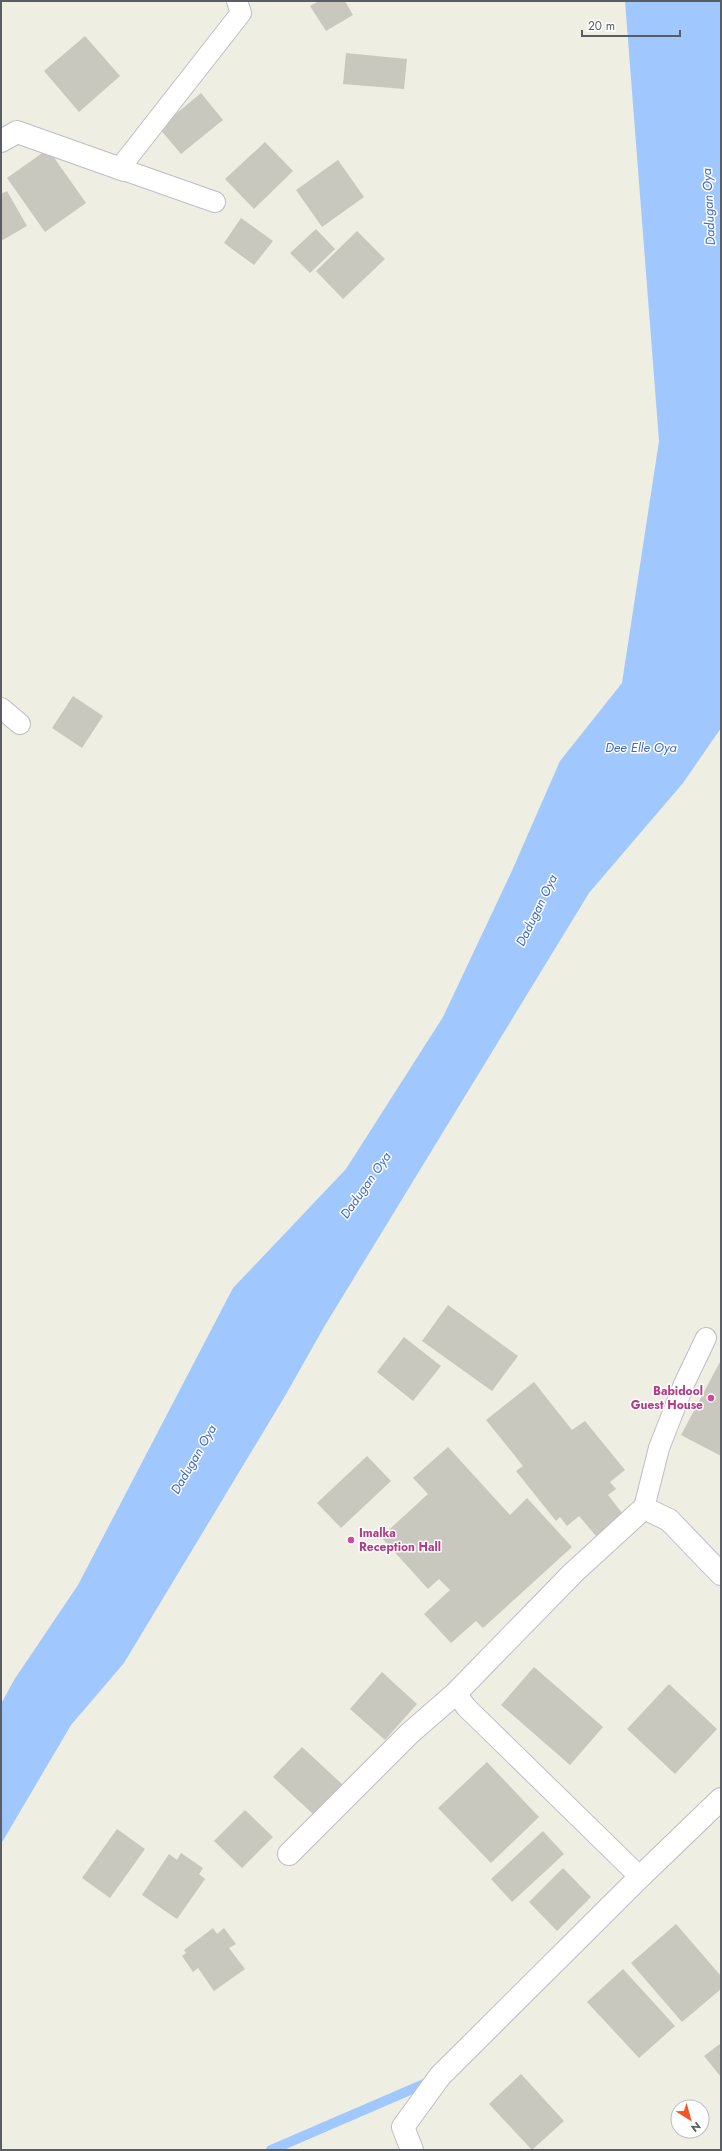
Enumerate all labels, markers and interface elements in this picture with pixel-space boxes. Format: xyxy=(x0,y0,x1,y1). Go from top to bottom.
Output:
scale bar xyxy=(582,12,680,38)
text: 20 m xyxy=(588,17,615,35)
water label: Dadugan Oya xyxy=(697,168,720,246)
water label: Dee Elle Oya xyxy=(605,738,677,757)
water label: Dadugan Oya xyxy=(511,871,562,949)
water label: Dadugan Oya xyxy=(335,1148,395,1222)
place label: Babidool Guest House xyxy=(631,1382,703,1414)
marker: Babidool Guest House xyxy=(706,1393,716,1403)
water label: Dadugan Oya xyxy=(166,1421,221,1498)
place label: Imalka Reception Hall xyxy=(359,1524,441,1556)
marker: Imalka Reception Hall xyxy=(346,1535,356,1545)
north arrow xyxy=(670,2099,710,2139)
text: N xyxy=(688,2118,704,2136)

